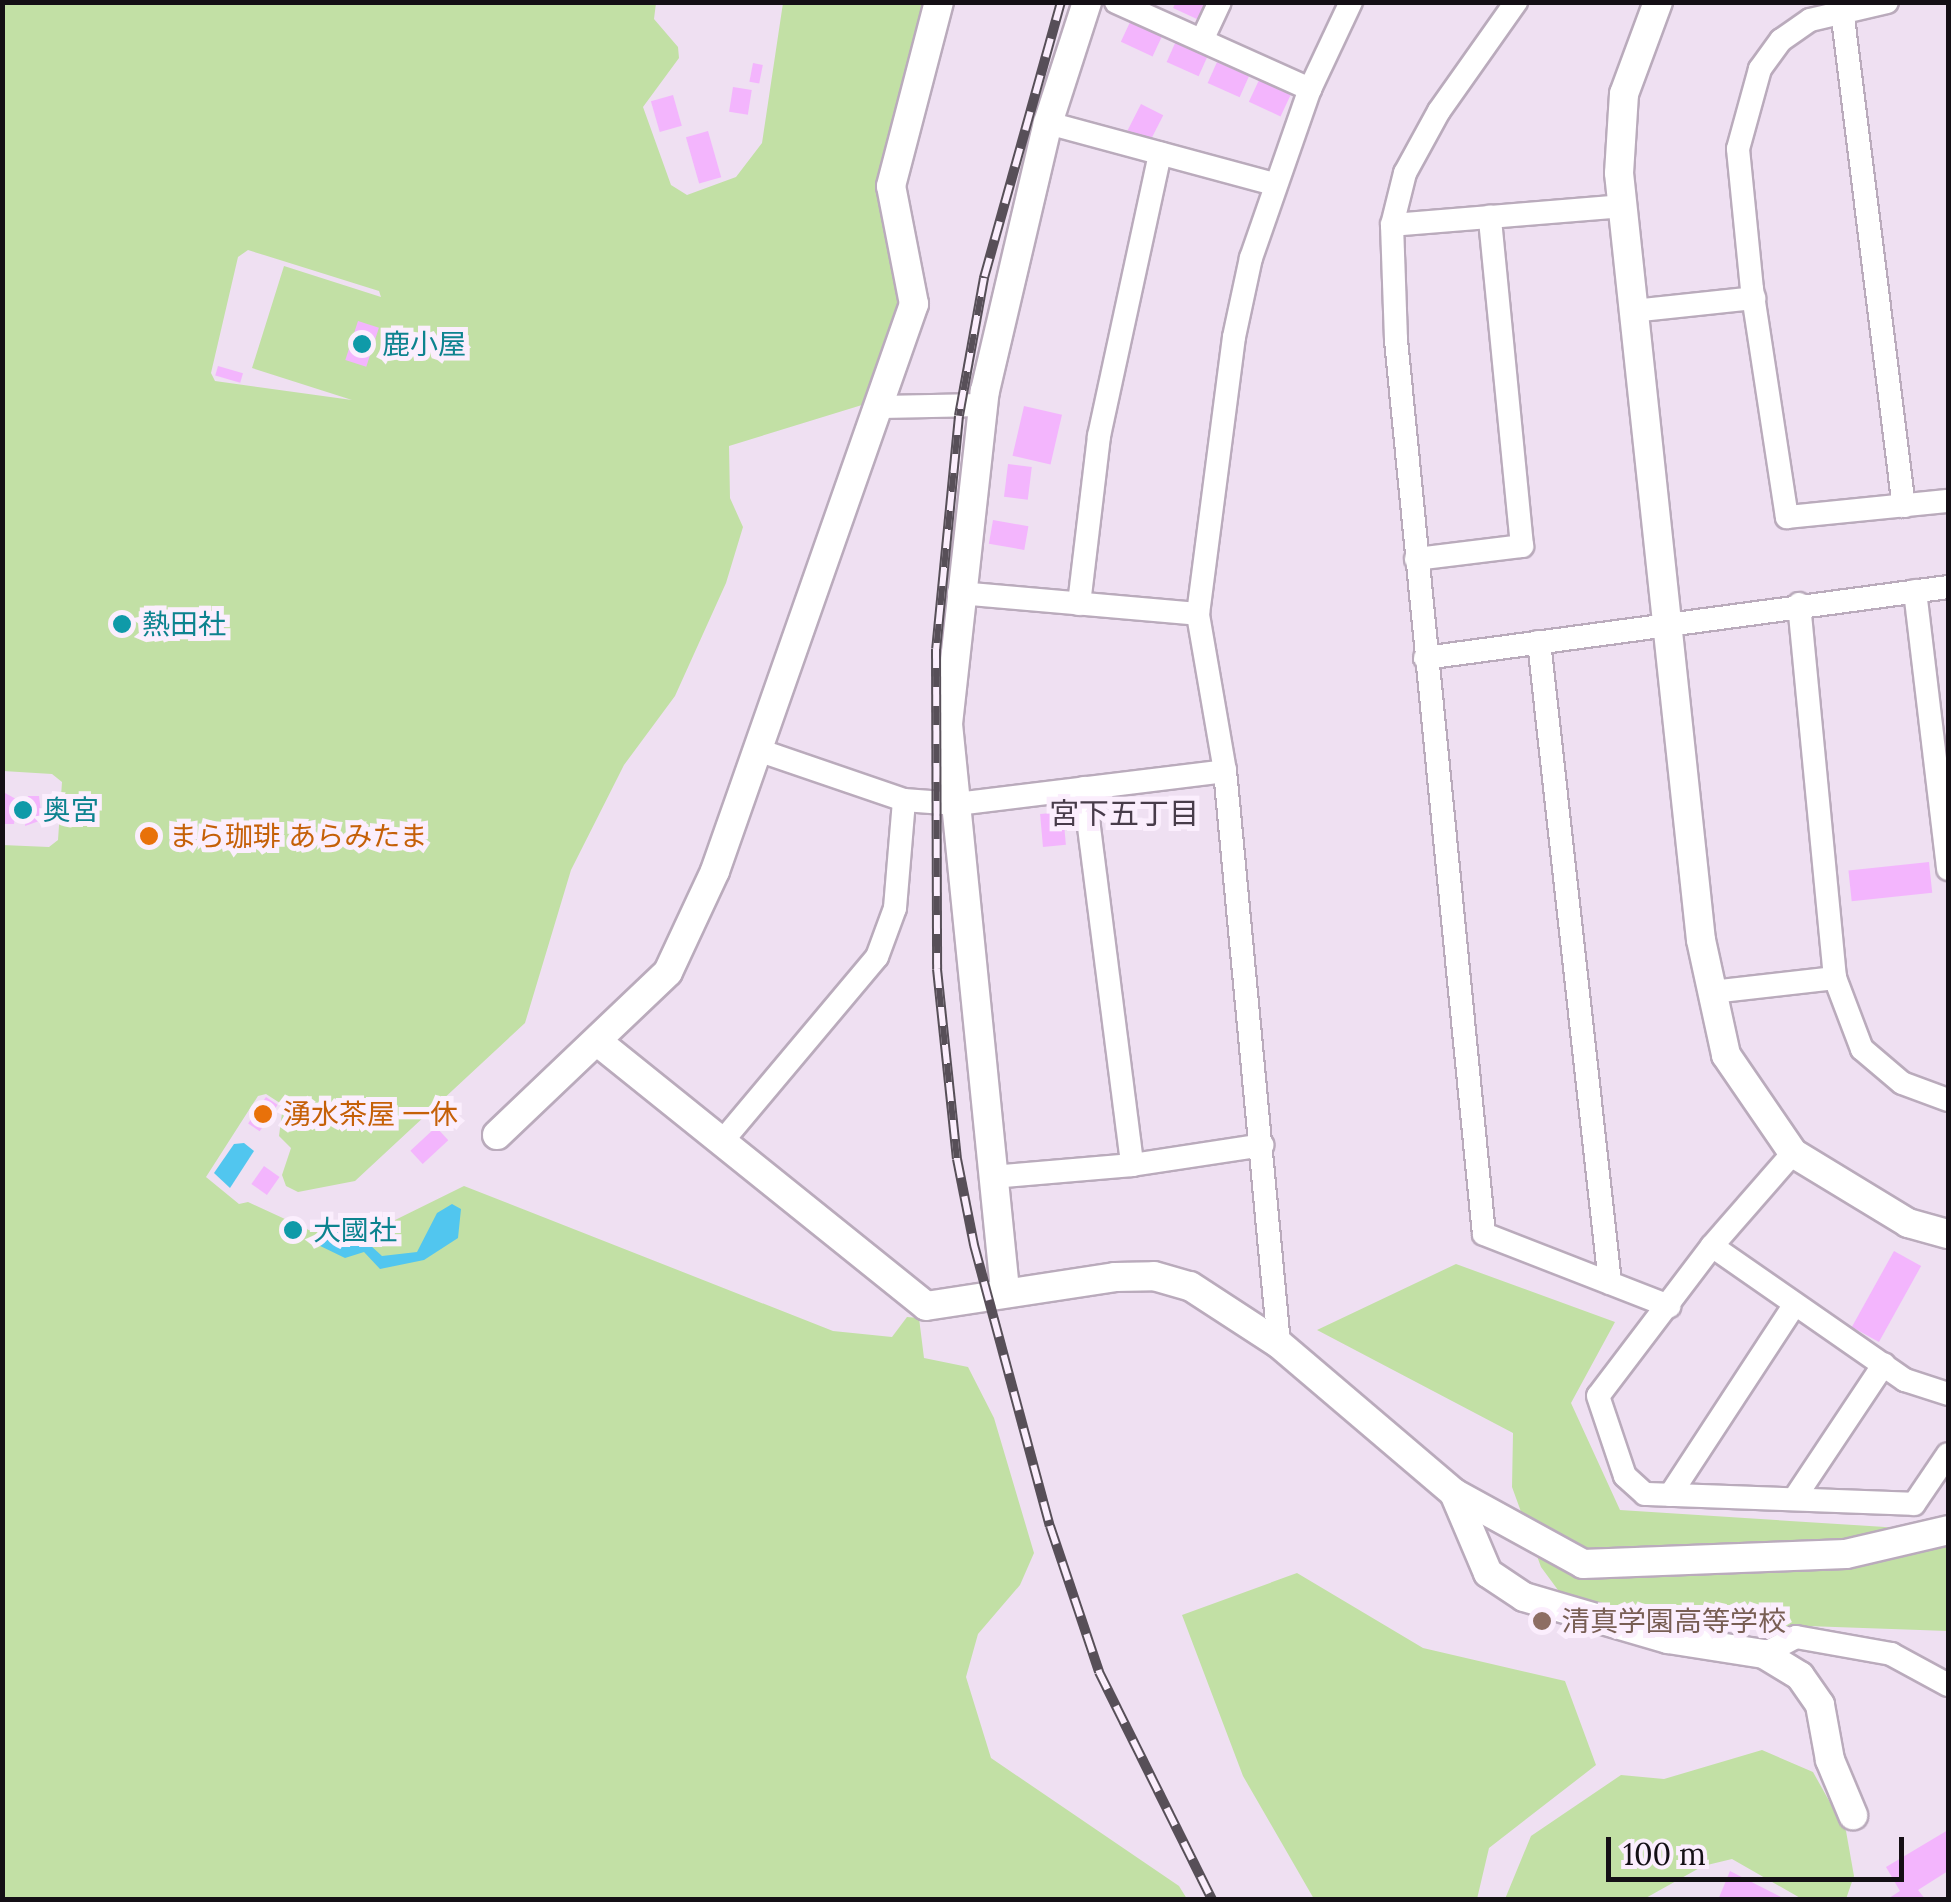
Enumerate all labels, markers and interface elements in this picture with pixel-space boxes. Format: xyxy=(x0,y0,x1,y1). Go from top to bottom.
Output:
place label: 鹿小屋 xyxy=(382,327,466,361)
marker: 鹿小屋 xyxy=(351,333,373,355)
place label: 熱田社 xyxy=(142,607,226,641)
marker: 熱田社 xyxy=(111,613,133,635)
place label: 奥宮 xyxy=(43,793,99,827)
district label: 宮下五丁目 xyxy=(1049,795,1199,831)
marker: 奥宮 xyxy=(12,799,34,821)
place label: まら珈琲 あらみたま xyxy=(169,819,428,853)
marker: まら珈琲 あらみたま xyxy=(138,825,160,847)
place label: 湧水茶屋 一休 xyxy=(283,1097,458,1131)
marker: 湧水茶屋 一休 xyxy=(252,1103,274,1125)
place label: 大國社 xyxy=(313,1213,397,1247)
marker: 大國社 xyxy=(282,1219,304,1241)
place label: 清真学園高等学校 xyxy=(1562,1604,1786,1638)
marker: 清真学園高等学校 xyxy=(1531,1610,1553,1632)
scale bar xyxy=(1611,1817,1908,1879)
text: 100 m xyxy=(1623,1835,1706,1873)

